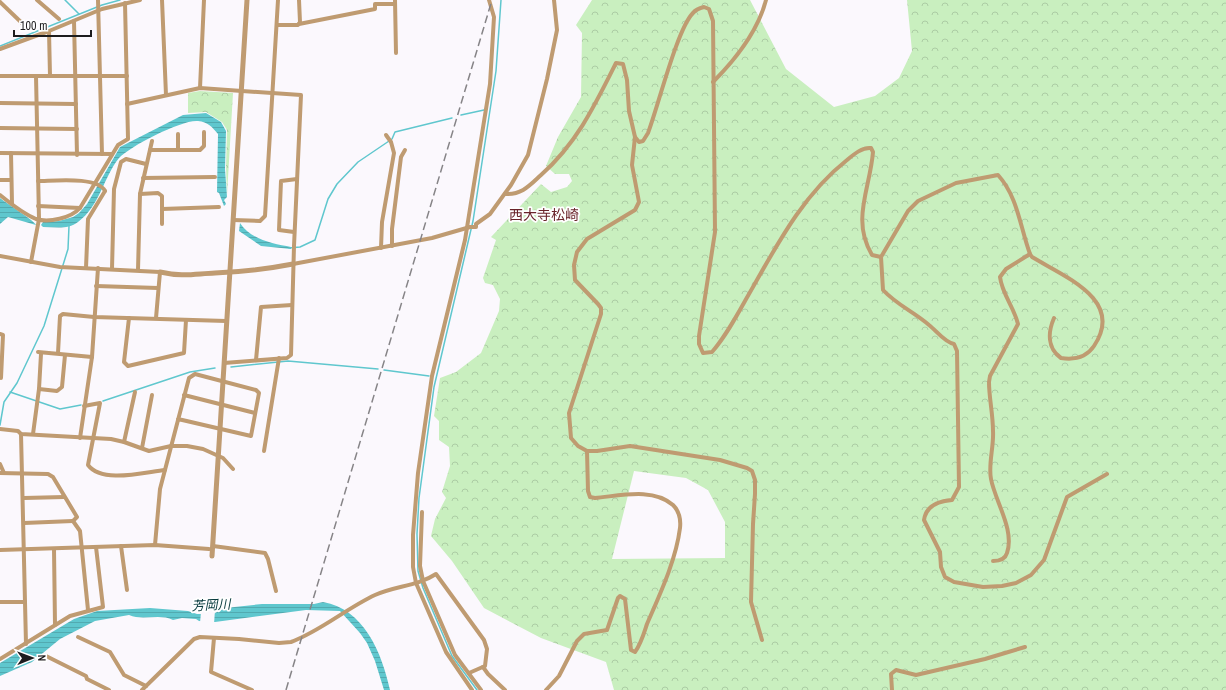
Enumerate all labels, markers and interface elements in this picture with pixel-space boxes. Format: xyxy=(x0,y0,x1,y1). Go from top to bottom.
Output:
scale bar xyxy=(14,12,91,38)
text: 100 m xyxy=(20,18,47,34)
district label: 西大寺松崎 xyxy=(509,206,579,224)
water label: 芳岡川 xyxy=(191,595,233,615)
north arrow xyxy=(12,638,52,678)
text: N xyxy=(35,654,49,661)

